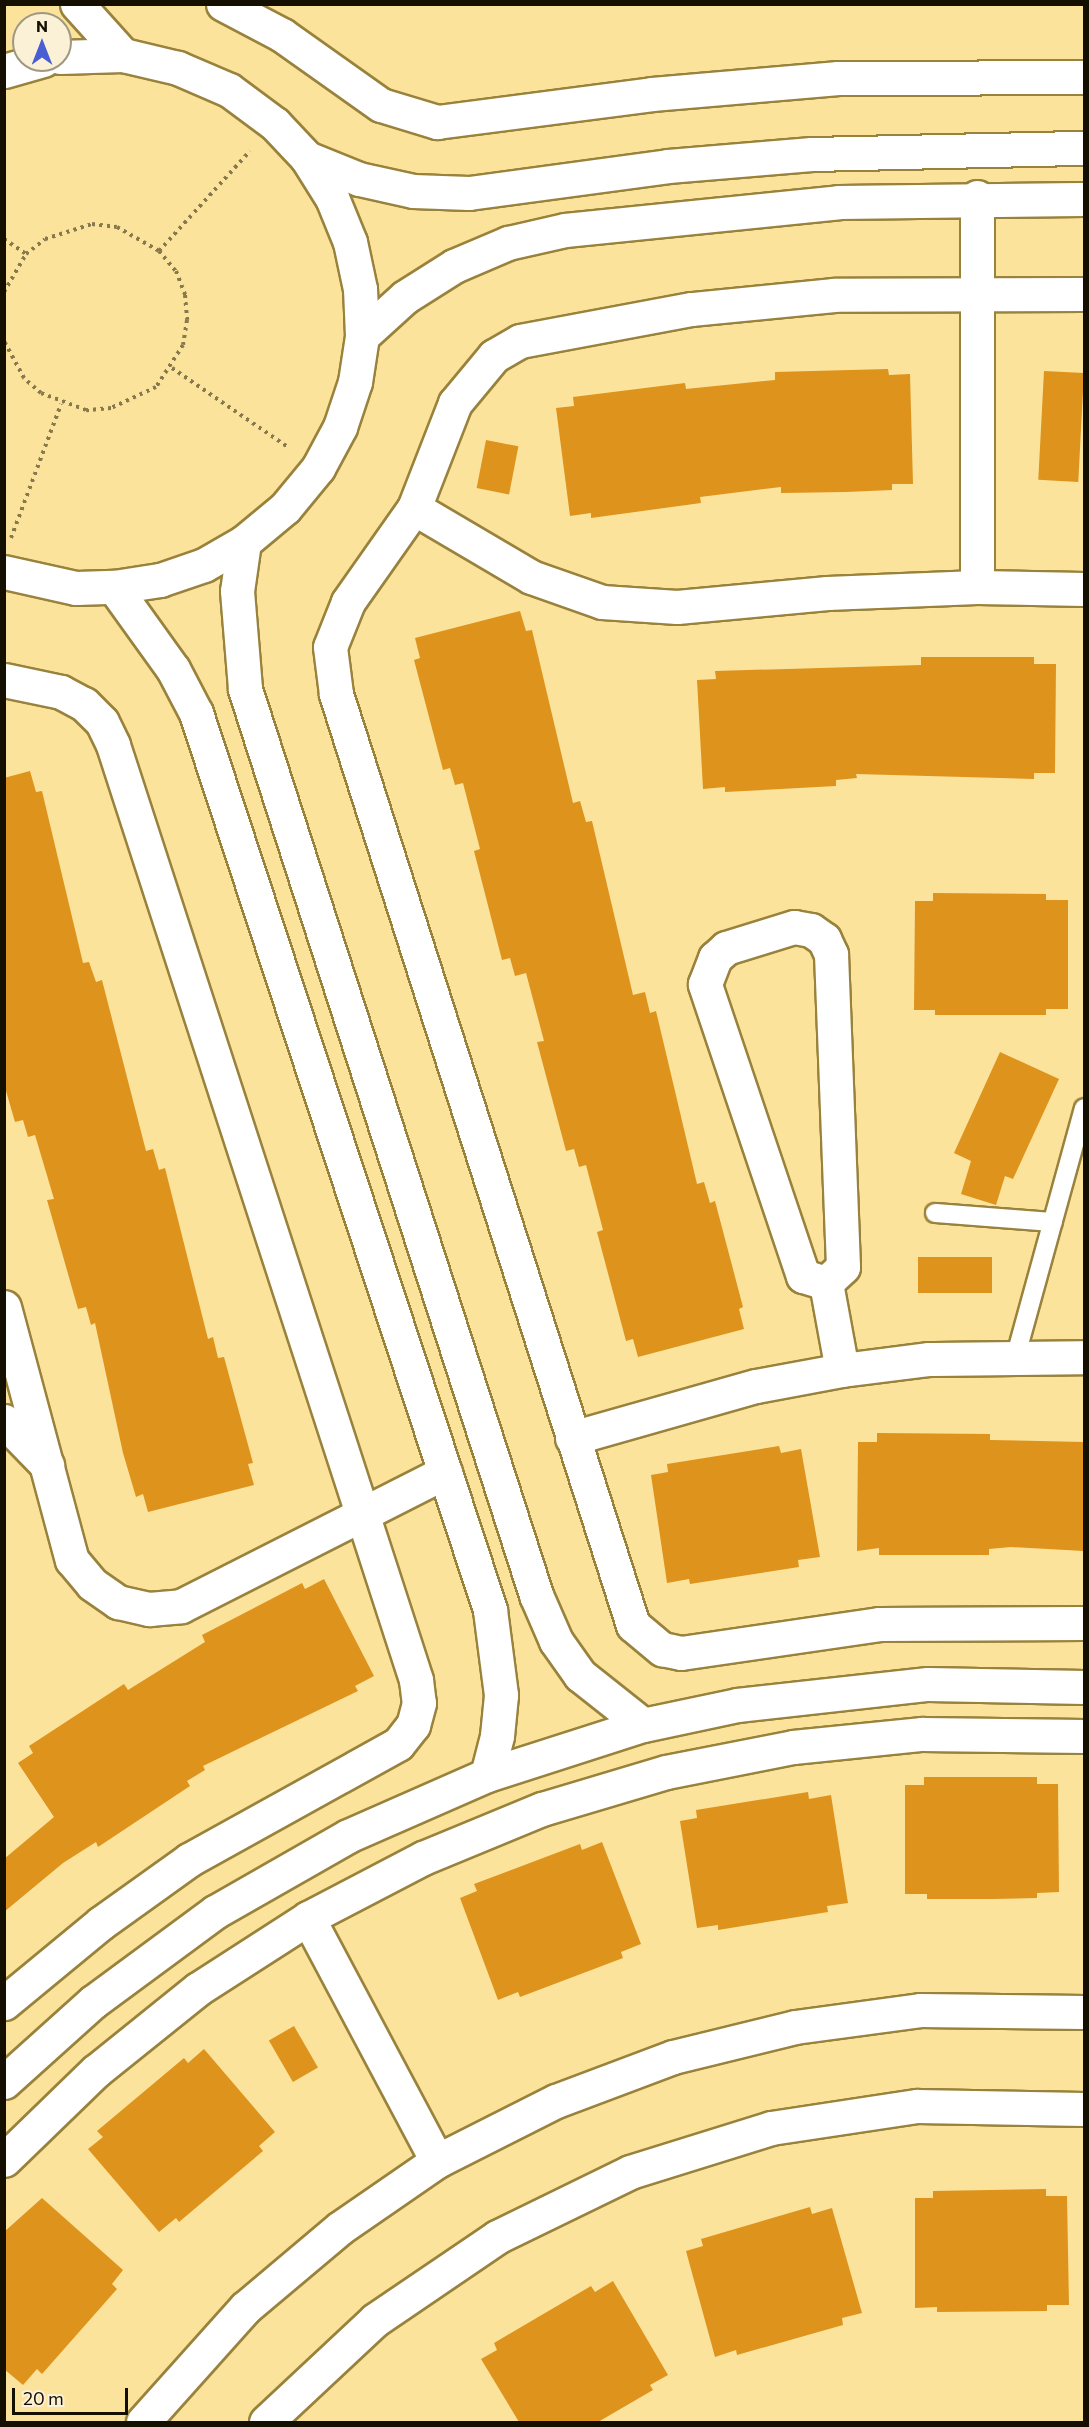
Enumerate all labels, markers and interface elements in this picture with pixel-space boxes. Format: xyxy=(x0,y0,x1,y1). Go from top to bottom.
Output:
north arrow xyxy=(12,12,72,72)
text: N xyxy=(36,16,48,35)
scale bar xyxy=(15,2376,130,2414)
text: 20 m xyxy=(23,2387,64,2409)

